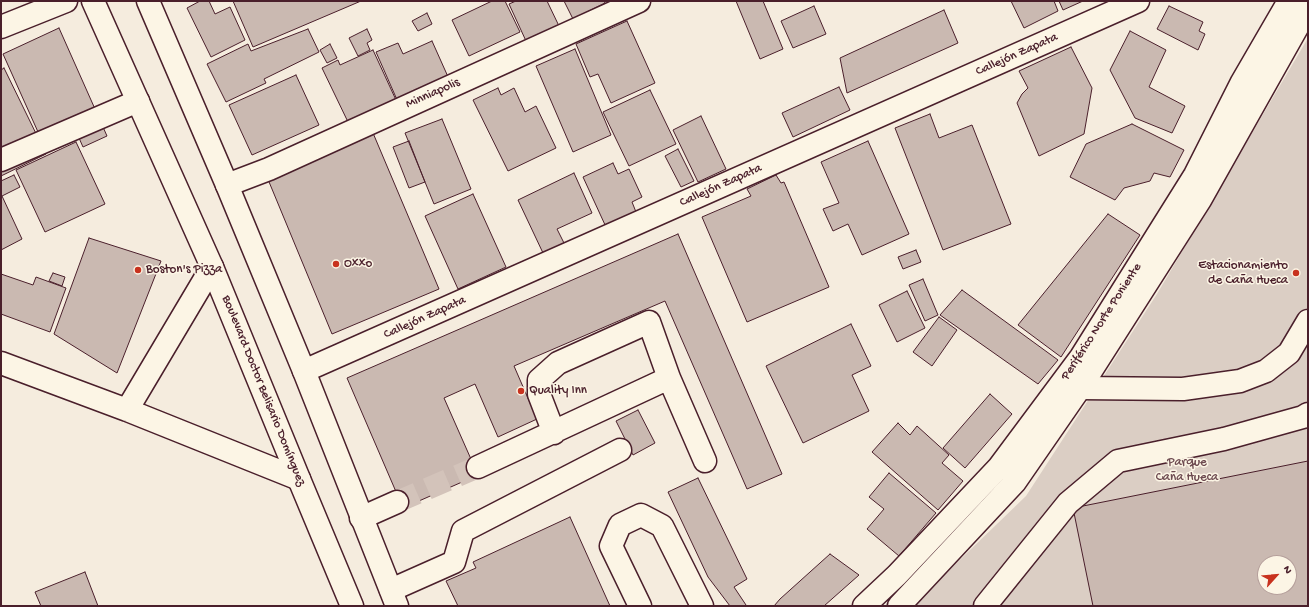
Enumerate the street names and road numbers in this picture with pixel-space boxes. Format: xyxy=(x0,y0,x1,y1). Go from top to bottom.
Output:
street label: Callejón Zapata xyxy=(974,30,1060,80)
street label: Minniapolis xyxy=(403,75,463,113)
street label: Callejón Zapata xyxy=(678,161,764,211)
street label: Periférico Norte Poniente xyxy=(1058,261,1146,383)
street label: Boulevard Doctor Belisario Domínguez xyxy=(217,293,309,489)
street label: Callejón Zapata xyxy=(382,293,468,343)

